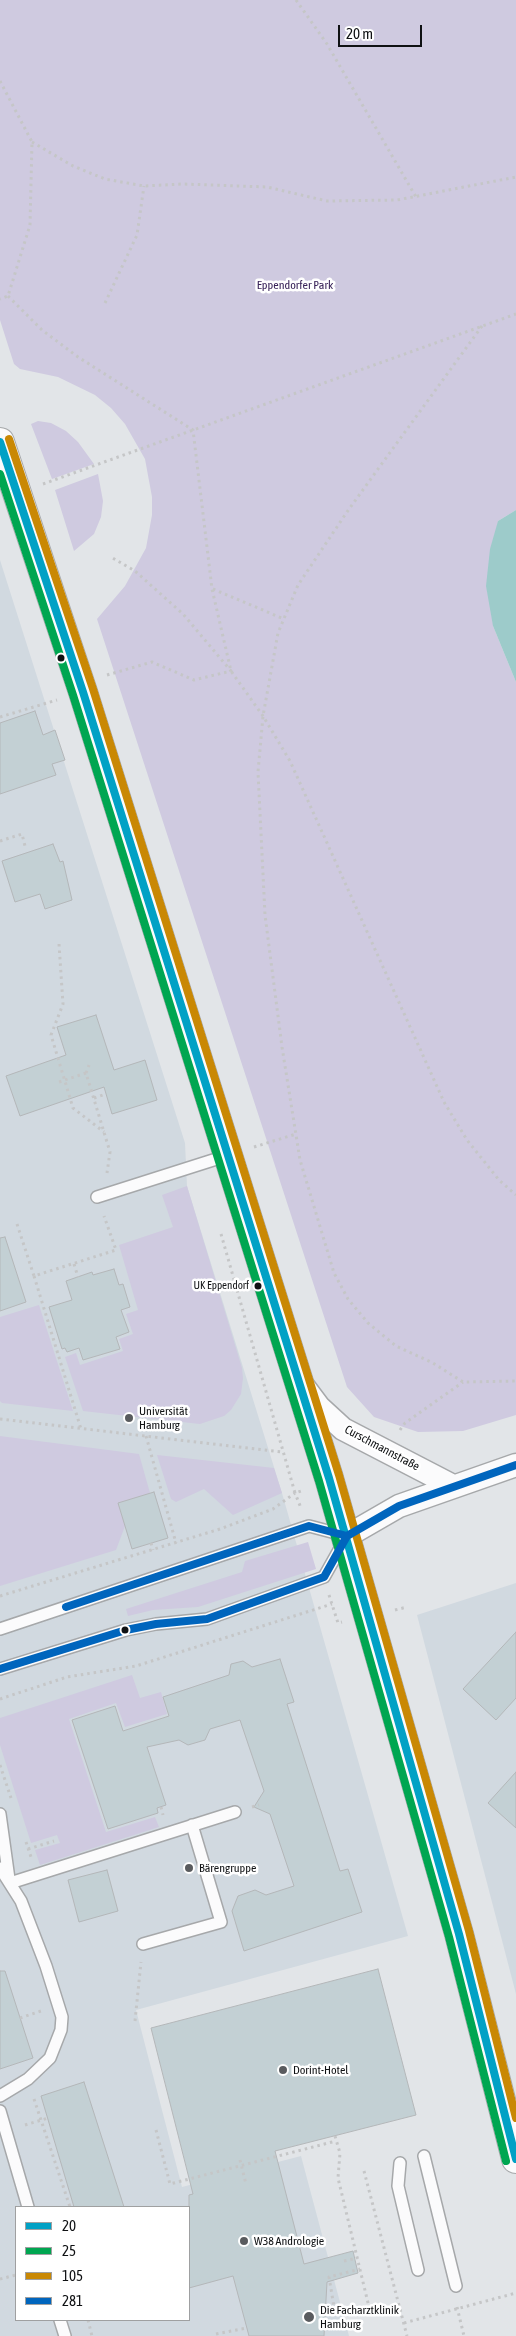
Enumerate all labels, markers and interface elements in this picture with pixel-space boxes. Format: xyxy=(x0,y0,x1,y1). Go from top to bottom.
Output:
scale bar xyxy=(341,15,425,47)
text: 20 m xyxy=(346,25,373,42)
park label: Eppendorfer Park xyxy=(257,278,333,292)
unlabelled marker xyxy=(56,653,66,663)
place label: UK Eppendorf xyxy=(194,1279,249,1293)
marker: UK Eppendorf xyxy=(253,1281,263,1291)
place label: Universität Hamburg xyxy=(139,1404,188,1432)
marker: Universität Hamburg xyxy=(123,1412,135,1424)
street label: Curschmannstraße xyxy=(342,1422,422,1474)
unlabelled marker xyxy=(120,1625,130,1635)
place label: Bärengruppe xyxy=(199,1861,256,1875)
marker: Bärengruppe xyxy=(183,1862,195,1874)
place label: Dorint-Hotel xyxy=(293,2063,349,2077)
marker: Dorint-Hotel xyxy=(277,2064,289,2076)
legend xyxy=(15,2206,190,2321)
text: 20 xyxy=(62,2217,76,2234)
place label: W38 Andrologie xyxy=(254,2234,324,2248)
marker: W38 Andrologie xyxy=(238,2235,250,2247)
text: 25 xyxy=(62,2242,76,2259)
text: 105 xyxy=(62,2267,83,2284)
text: 281 xyxy=(62,2292,83,2309)
place label: Die Facharztklinik Hamburg xyxy=(320,2303,399,2331)
marker: Die Facharztklinik Hamburg xyxy=(302,2310,316,2324)

